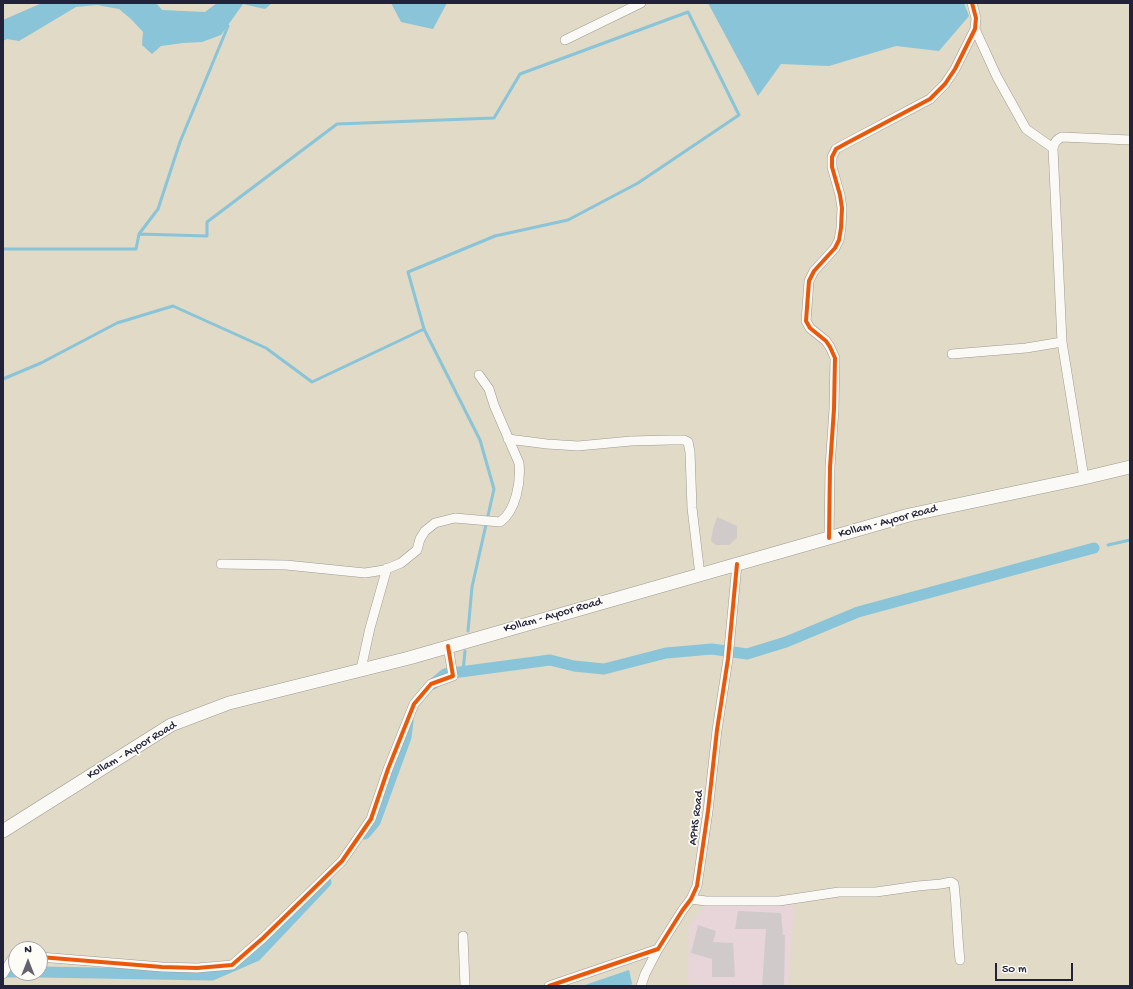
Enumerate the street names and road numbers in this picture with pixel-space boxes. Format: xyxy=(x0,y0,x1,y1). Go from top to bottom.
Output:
street label: Kollam - Ayoor Road xyxy=(837,502,939,542)
street label: Kollam - Ayoor Road xyxy=(502,595,604,637)
street label: Kollam - Ayoor Road xyxy=(85,719,179,783)
street label: APHS Road xyxy=(686,790,708,846)

